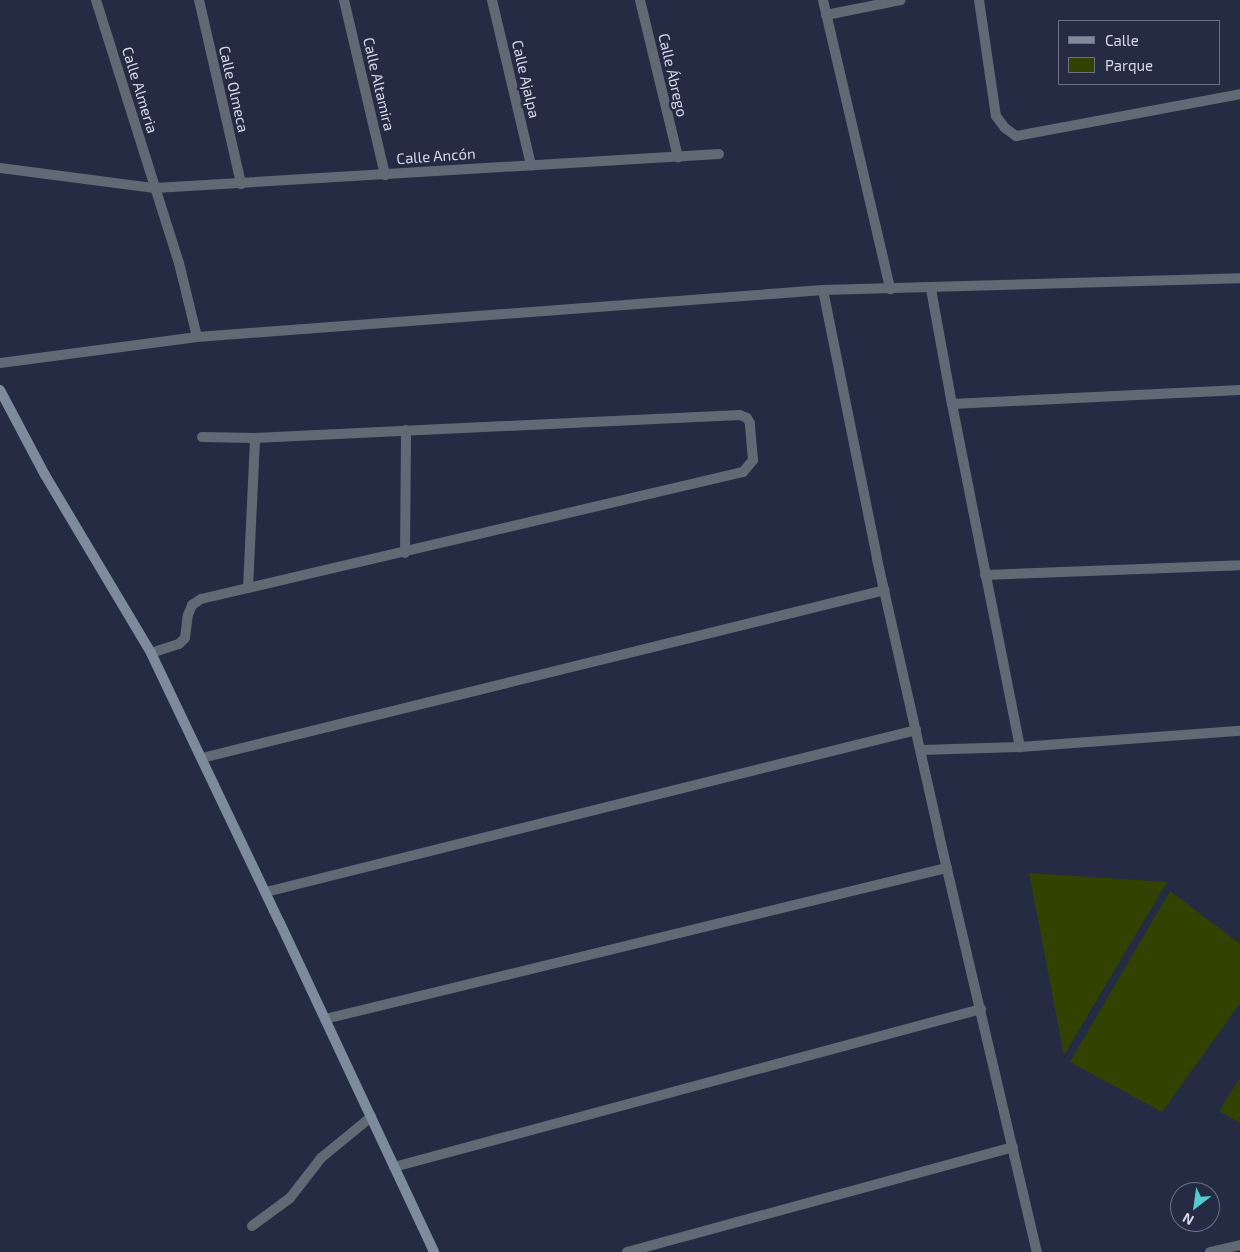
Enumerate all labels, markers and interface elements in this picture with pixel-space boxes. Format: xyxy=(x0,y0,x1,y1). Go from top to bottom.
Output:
legend xyxy=(1058,20,1220,85)
street label: Calle Ábrego xyxy=(655,31,691,119)
text: Calle xyxy=(1105,31,1139,49)
street label: Calle Altamira xyxy=(359,35,399,133)
street label: Calle Ajalpa xyxy=(508,38,544,120)
street label: Calle Almeria xyxy=(118,44,162,136)
street label: Calle Olmeca xyxy=(215,44,253,134)
text: Parque xyxy=(1105,56,1153,74)
street label: Calle Ancón xyxy=(396,144,476,168)
north arrow xyxy=(1170,1182,1220,1232)
text: N xyxy=(1179,1210,1196,1229)

